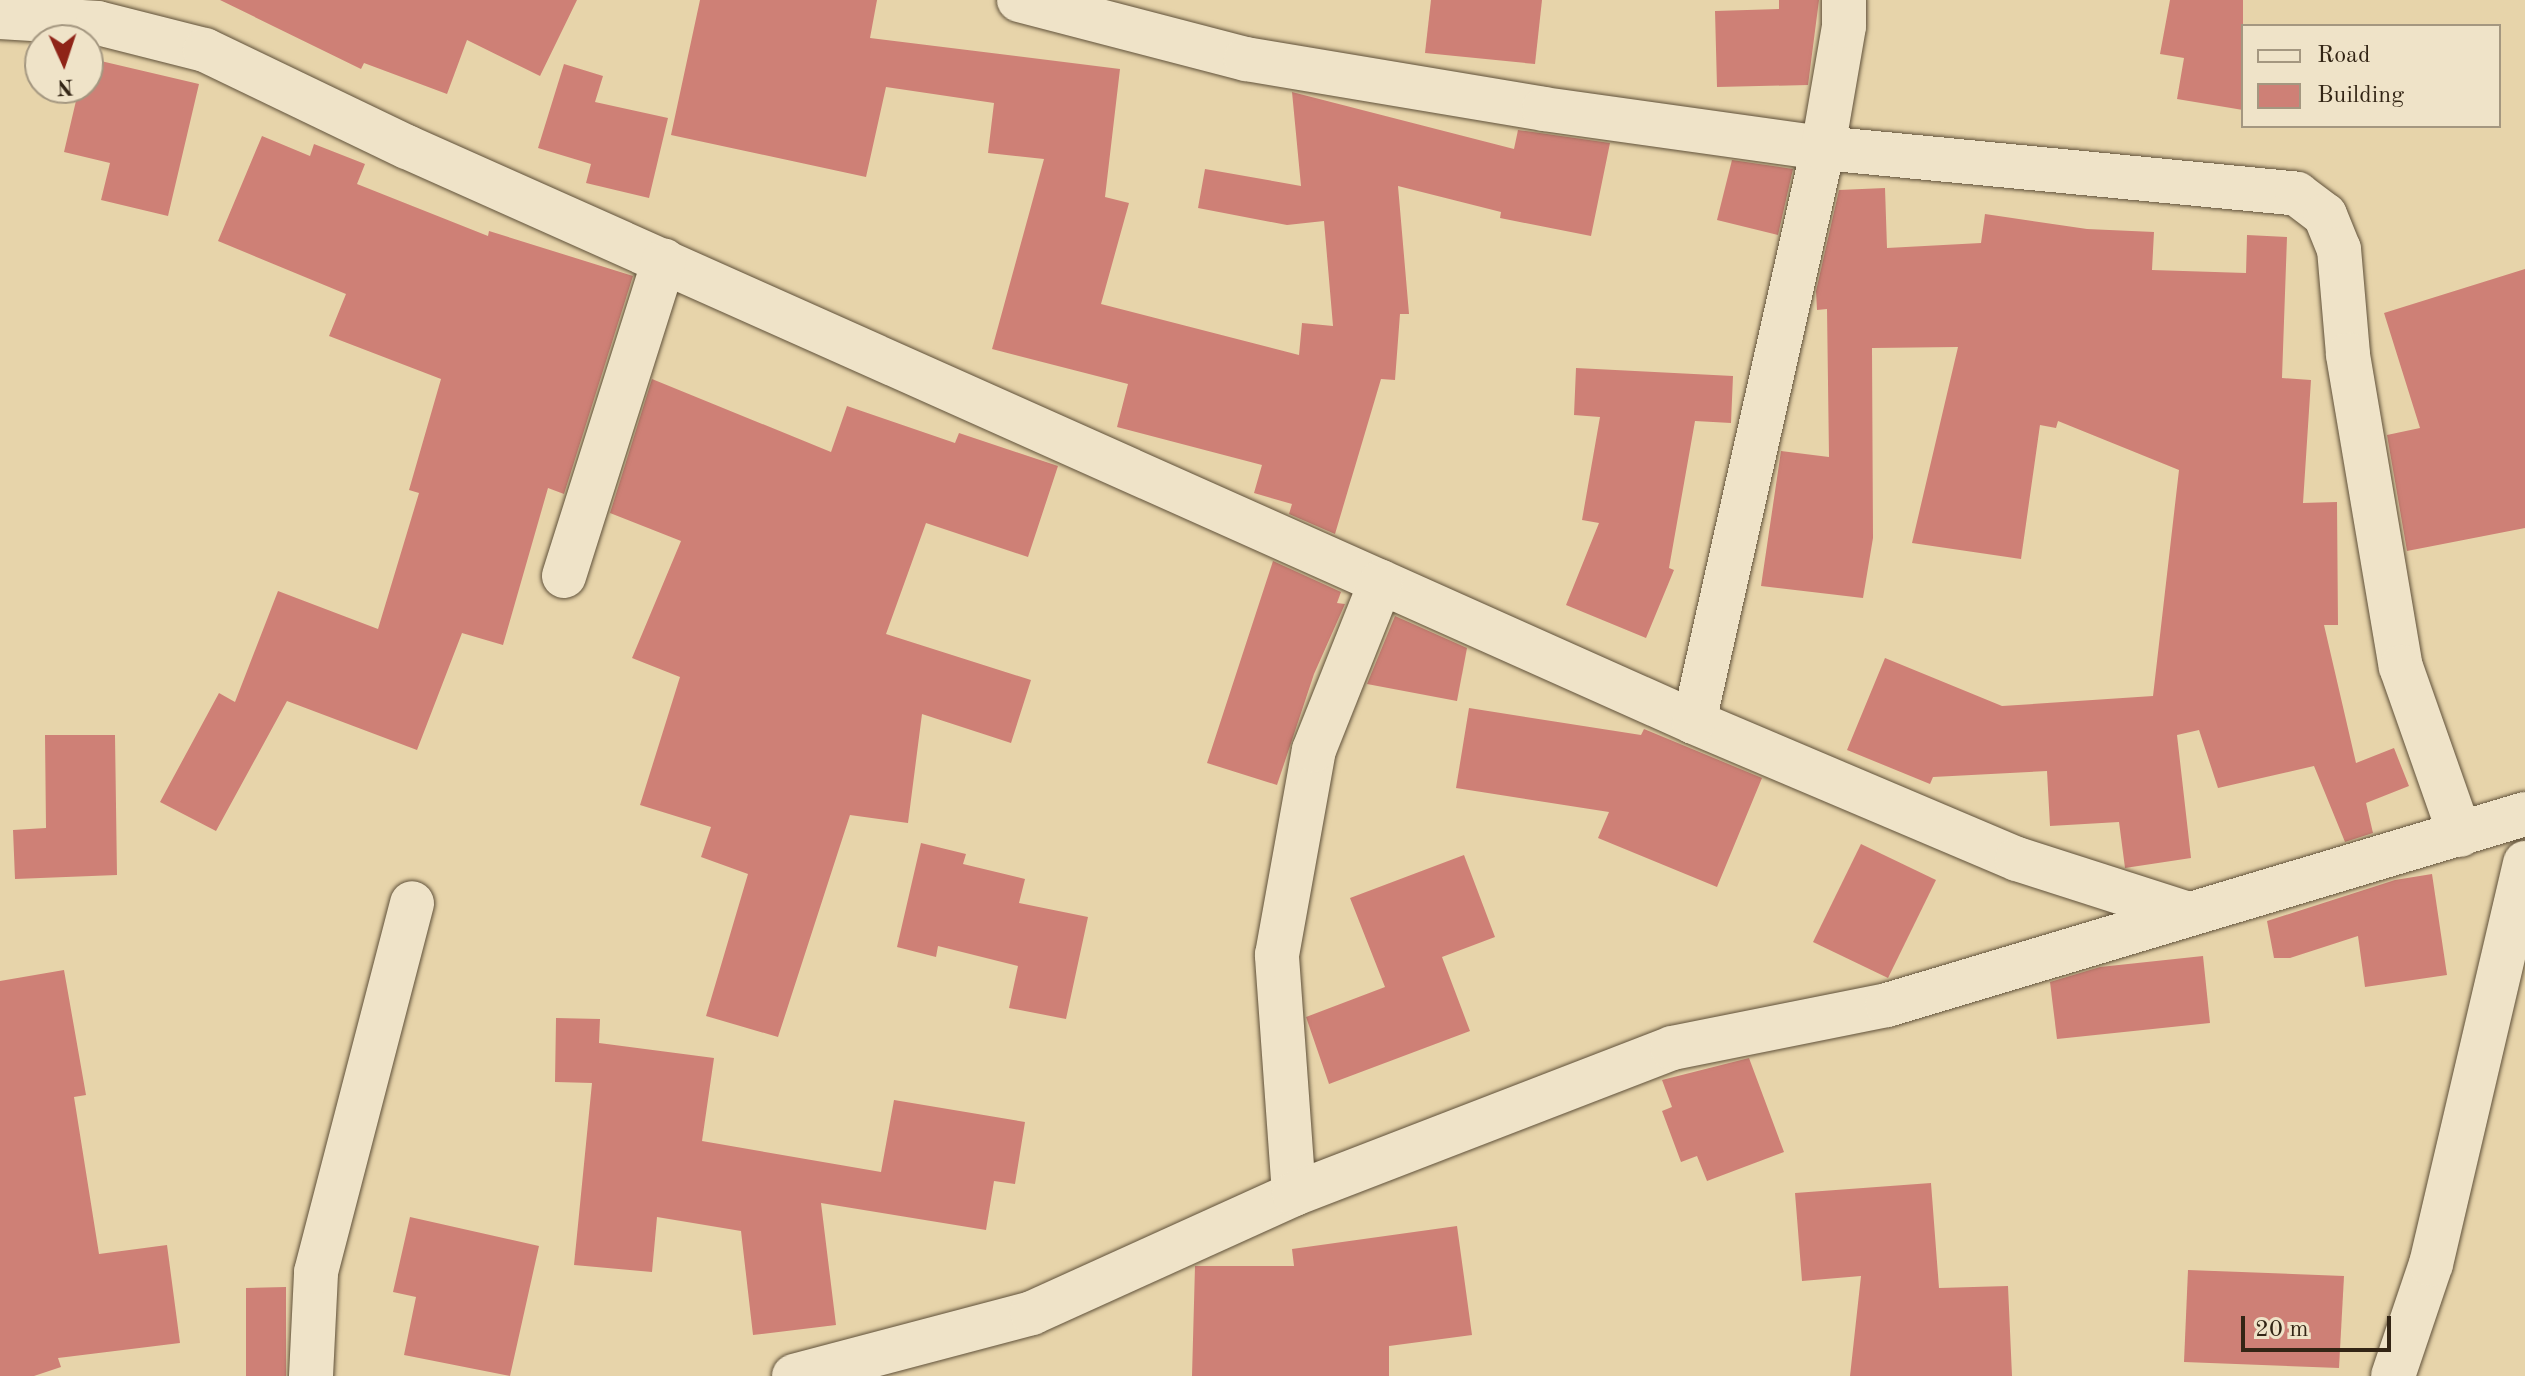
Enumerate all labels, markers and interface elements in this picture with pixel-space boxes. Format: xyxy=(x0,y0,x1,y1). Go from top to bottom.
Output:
north arrow xyxy=(24,24,104,104)
legend xyxy=(2241,24,2501,128)
text: Road xyxy=(2317,44,2370,68)
text: N xyxy=(56,75,74,97)
text: Building xyxy=(2317,84,2404,108)
scale bar xyxy=(2245,1300,2395,1350)
text: 20 m xyxy=(2255,1318,2309,1342)

